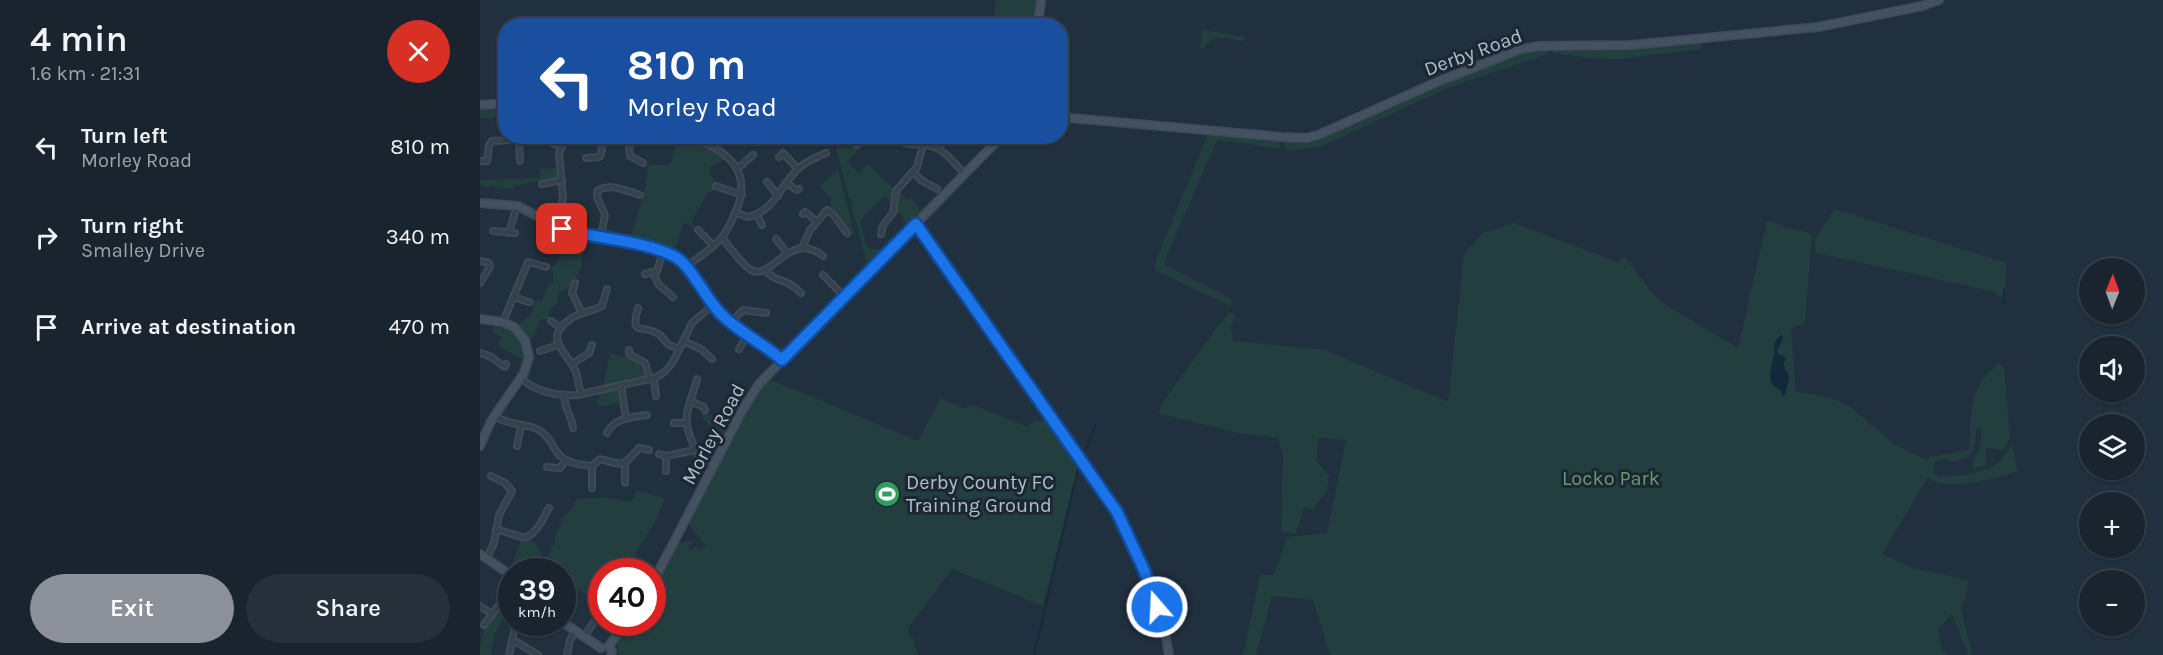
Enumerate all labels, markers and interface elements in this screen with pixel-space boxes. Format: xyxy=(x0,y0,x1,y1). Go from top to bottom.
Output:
text: 4 min xyxy=(30,18,128,60)
button: close xyxy=(387,20,450,83)
street label: Derby Road xyxy=(1421,24,1525,81)
text: 810 m xyxy=(627,40,746,90)
icon: left xyxy=(528,42,606,120)
text: 1.6 km · 21:31 xyxy=(30,62,141,85)
text: Morley Road xyxy=(627,91,777,123)
text: Turn left xyxy=(81,123,168,149)
icon: left xyxy=(30,131,63,164)
text: 810 m xyxy=(390,134,450,160)
text: Morley Road xyxy=(81,149,192,172)
pin xyxy=(536,203,587,254)
icon: arrive xyxy=(545,212,578,245)
text: Turn right xyxy=(81,213,184,239)
icon: right xyxy=(30,221,63,254)
text: 340 m xyxy=(386,224,450,250)
text: Smalley Drive xyxy=(81,239,205,262)
north arrow xyxy=(2079,258,2145,324)
map controls xyxy=(2079,258,2145,636)
icon: arrive xyxy=(30,311,63,344)
text: Arrive at destination xyxy=(81,314,296,340)
text: 470 m xyxy=(389,314,450,340)
button: sound xyxy=(2079,336,2145,402)
street label: Morley Road xyxy=(677,380,750,489)
button: layers xyxy=(2079,414,2145,480)
park label: Locko Park xyxy=(1562,467,1660,490)
place label: Derby County FC Training Ground xyxy=(906,471,1054,517)
sports icon: Derby County FC Training Ground xyxy=(872,479,902,509)
button: + xyxy=(2079,492,2145,558)
speed limit sign: 40 xyxy=(588,558,666,636)
button: − xyxy=(2079,570,2145,636)
text: 39 xyxy=(519,572,555,608)
button: Exit xyxy=(30,574,234,643)
button: Share xyxy=(246,574,450,643)
position arrow xyxy=(1125,575,1189,639)
text: km/h xyxy=(518,603,556,621)

